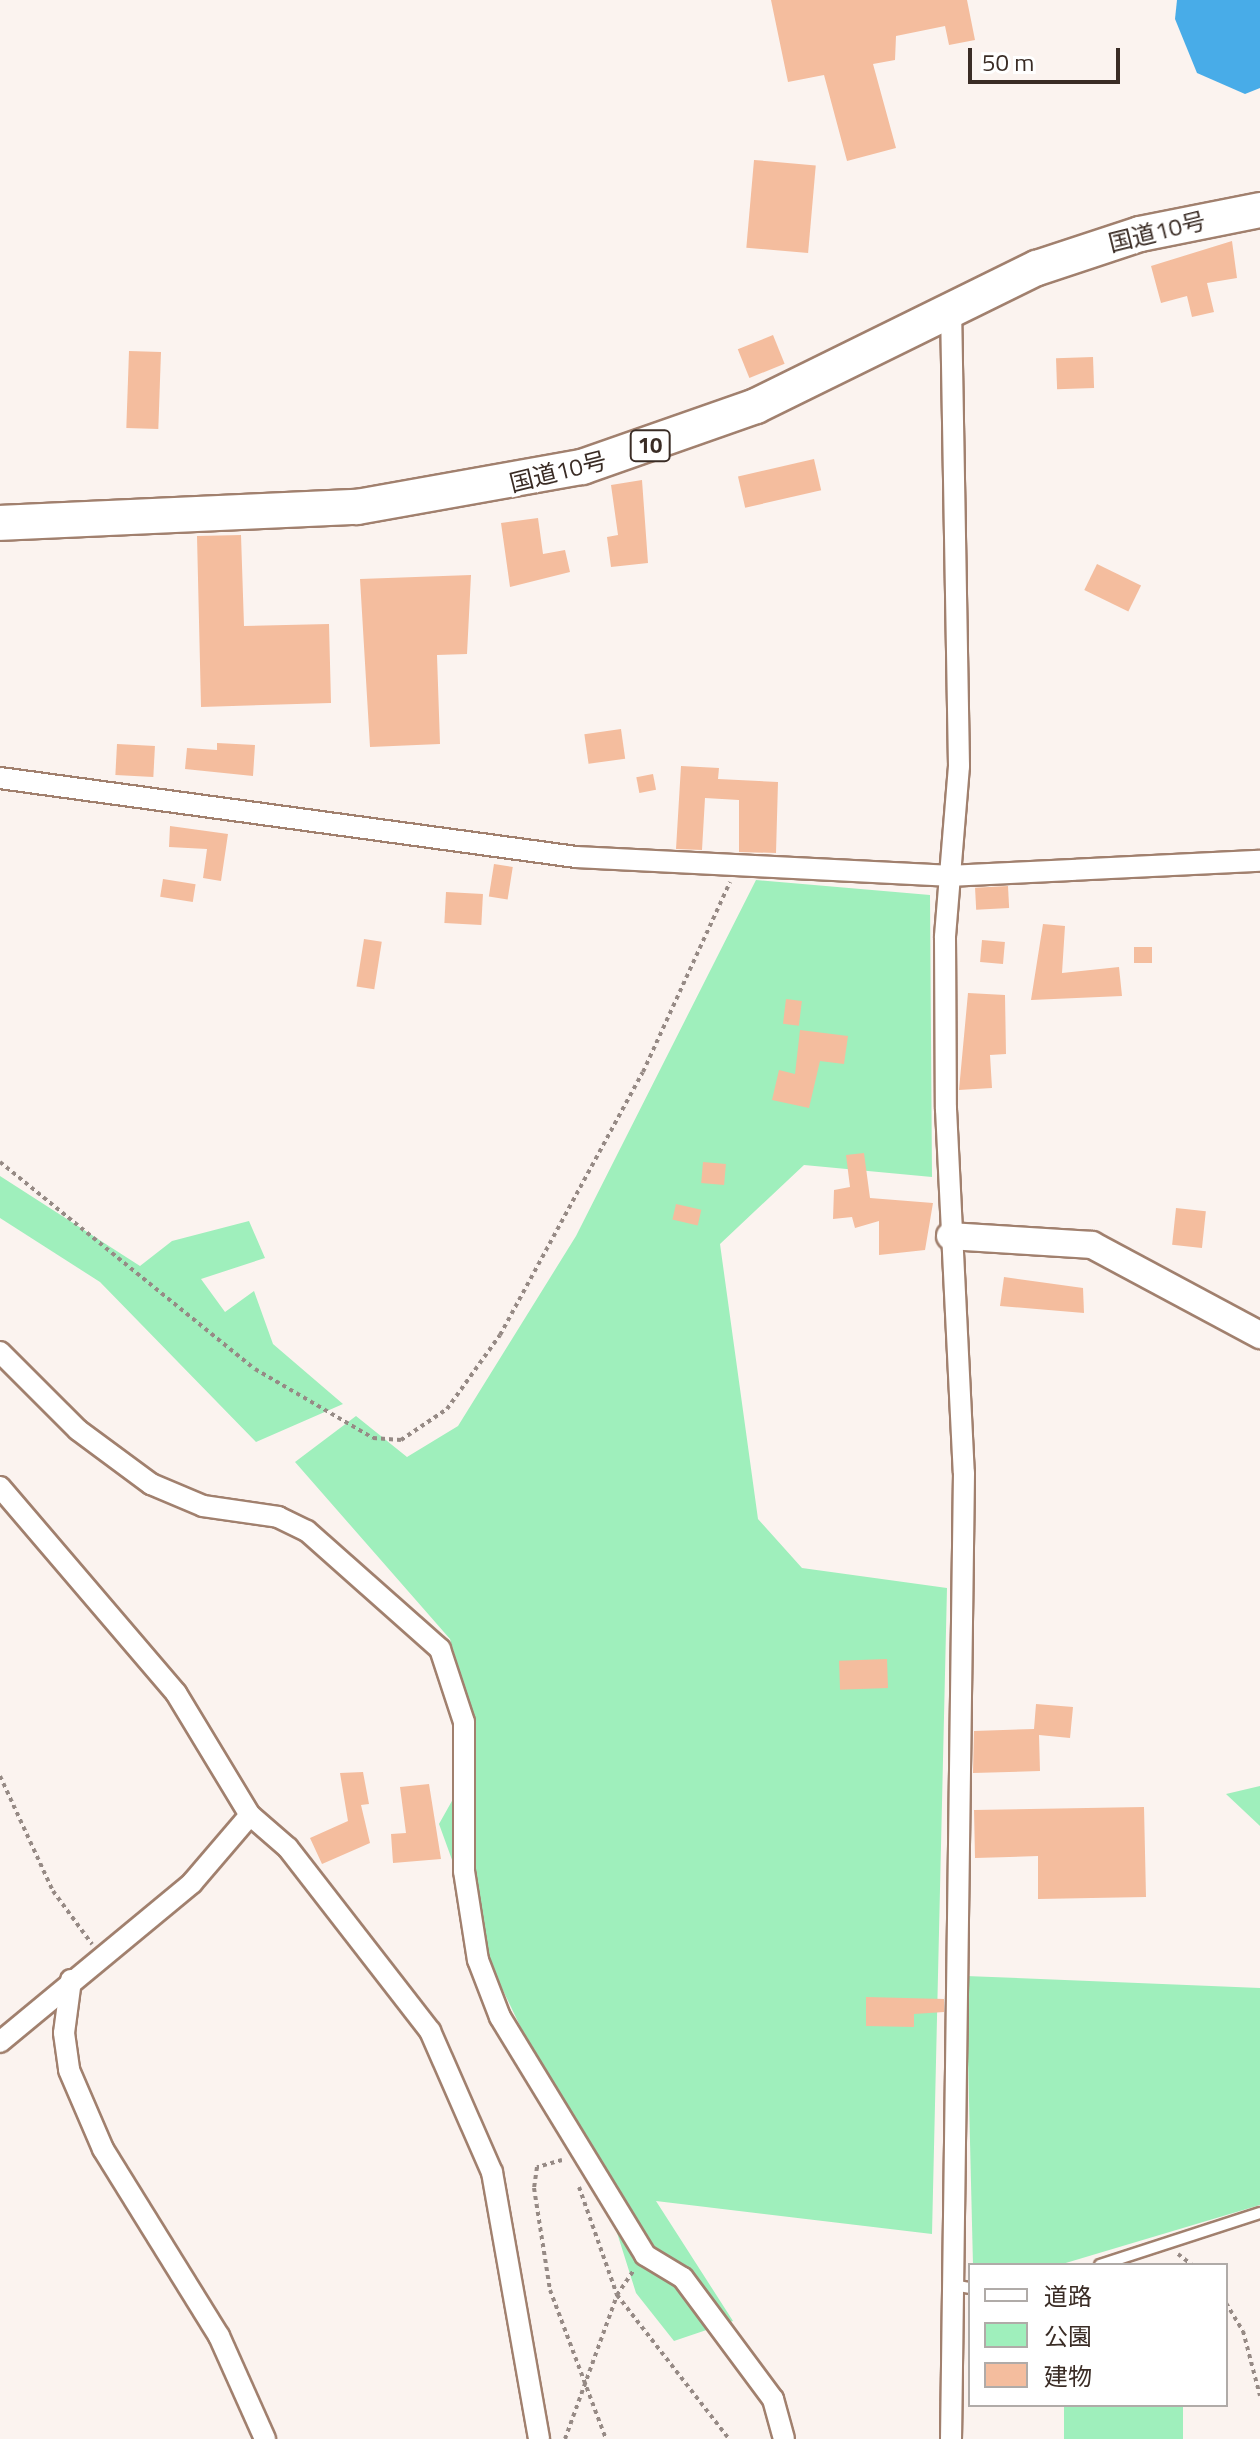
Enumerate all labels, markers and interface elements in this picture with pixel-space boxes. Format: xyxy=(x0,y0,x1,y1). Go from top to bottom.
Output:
scale bar xyxy=(972,32,1124,82)
text: 50 m xyxy=(982,44,1034,80)
street label: 国道10号 xyxy=(1106,206,1208,258)
road number: 10 xyxy=(628,428,672,464)
street label: 国道10号 xyxy=(507,446,609,498)
legend xyxy=(968,2263,1228,2407)
text: 道路 xyxy=(1044,2278,1092,2314)
text: 公園 xyxy=(1044,2318,1092,2354)
text: 建物 xyxy=(1044,2358,1092,2394)

